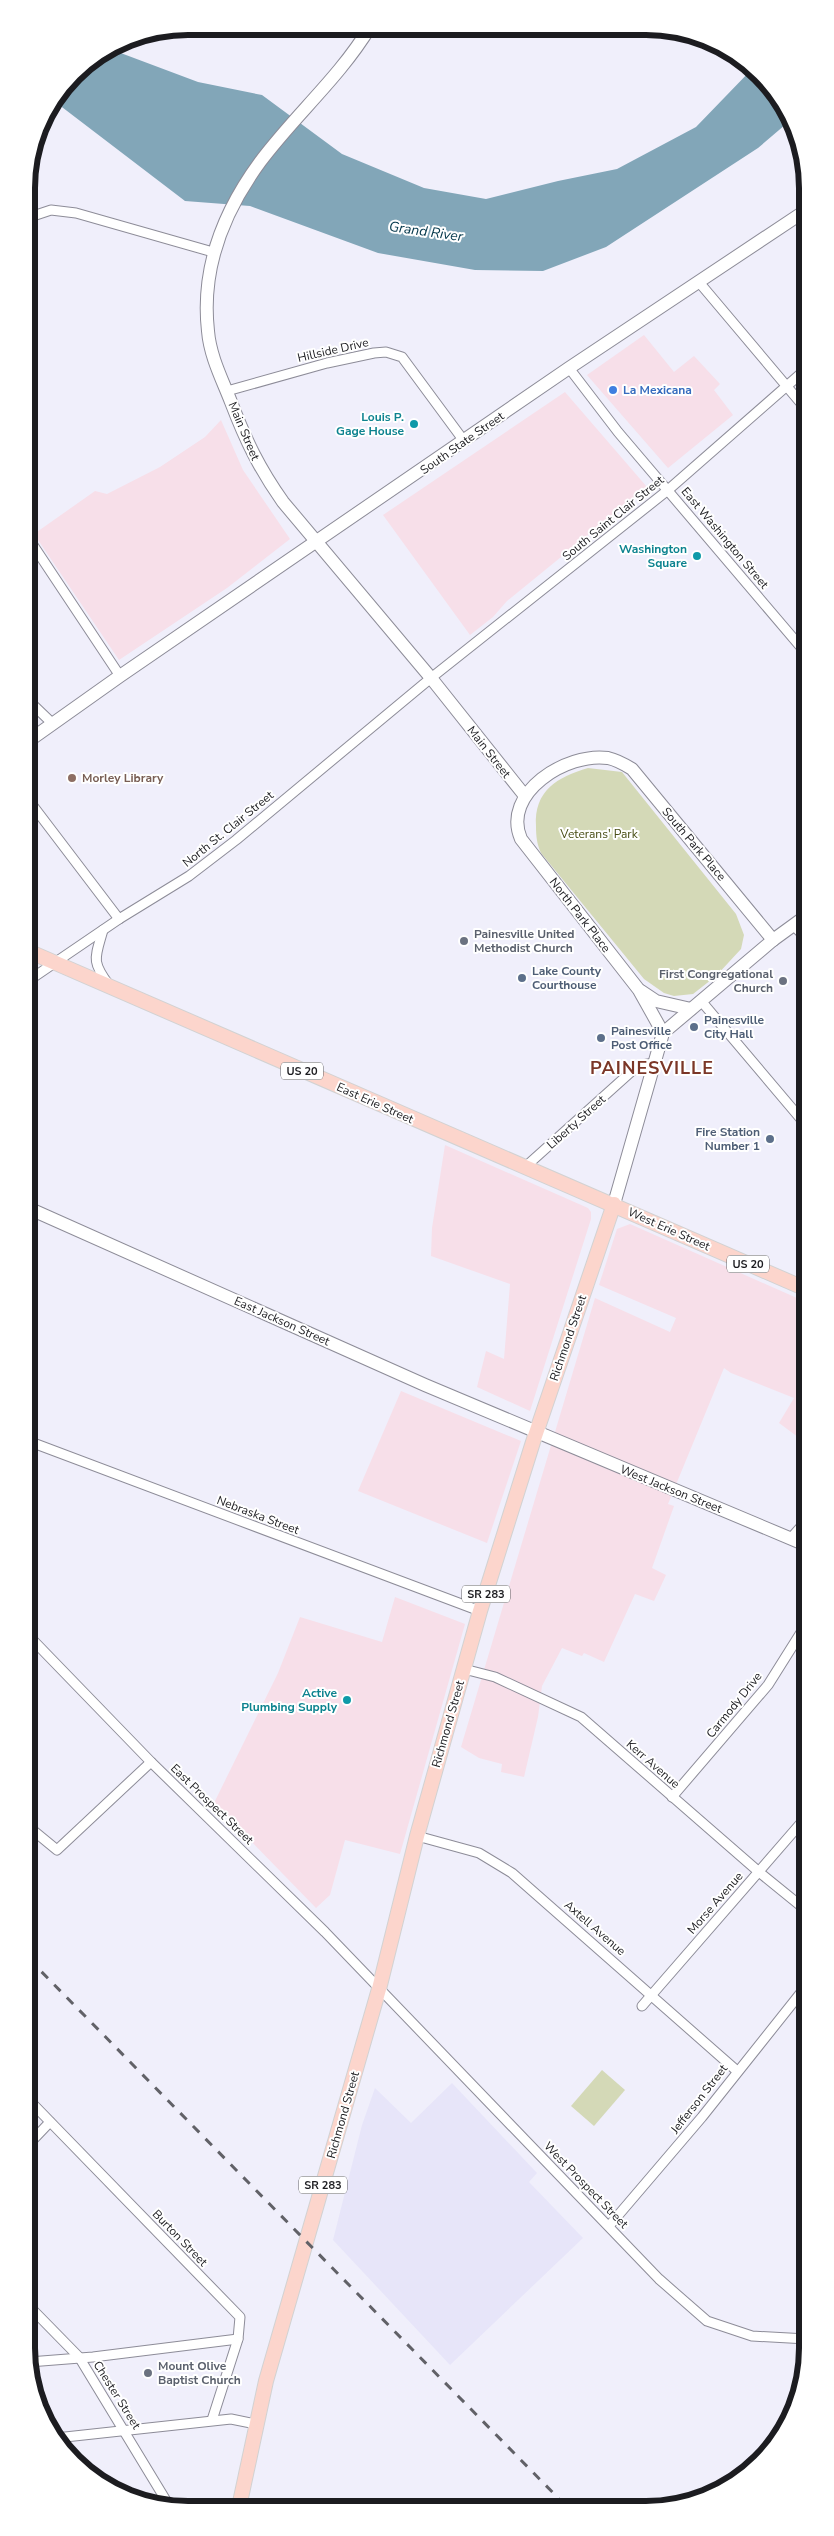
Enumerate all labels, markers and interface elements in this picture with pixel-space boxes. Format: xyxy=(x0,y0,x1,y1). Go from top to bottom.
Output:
water label: Grand River xyxy=(388,217,465,246)
street label: Hillside Drive xyxy=(296,334,370,366)
place label: La Mexicana xyxy=(623,382,692,398)
marker: La Mexicana xyxy=(607,384,619,396)
street label: Main Street xyxy=(225,399,264,463)
street label: South State Street xyxy=(417,408,508,478)
place label: Louis P. Gage House xyxy=(336,409,404,439)
marker: Louis P. Gage House xyxy=(408,418,420,430)
street label: South Saint Clair Street xyxy=(559,472,668,564)
street label: East Washington Street xyxy=(678,484,773,593)
place label: Washington Square xyxy=(619,541,687,571)
marker: Washington Square xyxy=(691,550,703,562)
street label: Main Street xyxy=(464,723,515,782)
place label: Morley Library xyxy=(82,770,164,786)
marker: Morley Library xyxy=(66,772,78,784)
street label: North St. Clair Street xyxy=(179,787,277,871)
street label: South Park Place xyxy=(659,804,729,884)
park label: Veterans' Park xyxy=(559,826,639,842)
street label: North Park Place xyxy=(546,874,614,956)
place label: Painesville United Methodist Church xyxy=(474,926,574,956)
marker: Painesville United Methodist Church xyxy=(458,935,470,947)
place label: Lake County Courthouse xyxy=(532,963,602,993)
place label: First Congregational Church xyxy=(659,966,773,996)
marker: Lake County Courthouse xyxy=(516,972,528,984)
marker: First Congregational Church xyxy=(777,975,789,987)
place label: Painesville City Hall xyxy=(704,1012,764,1042)
marker: Painesville City Hall xyxy=(688,1021,700,1033)
place label: Painesville Post Office xyxy=(611,1023,672,1053)
marker: Painesville Post Office xyxy=(595,1032,607,1044)
district label: PAINESVILLE xyxy=(590,1056,714,1080)
road number: US 20 xyxy=(281,1062,323,1080)
street label: East Erie Street xyxy=(334,1079,417,1127)
street label: Liberty Street xyxy=(543,1091,609,1153)
place label: Fire Station Number 1 xyxy=(696,1124,760,1154)
marker: Fire Station Number 1 xyxy=(764,1133,776,1145)
street label: West Erie Street xyxy=(625,1204,713,1255)
road number: US 20 xyxy=(727,1256,769,1272)
street label: Richmond Street xyxy=(546,1292,590,1383)
street label: East Jackson Street xyxy=(232,1293,333,1350)
street label: West Jackson Street xyxy=(618,1461,725,1517)
street label: Nebraska Street xyxy=(215,1492,302,1538)
road number: SR 283 xyxy=(462,1586,510,1602)
street label: Carmody Drive xyxy=(703,1669,765,1741)
street label: Richmond Street xyxy=(428,1678,468,1769)
place label: Active Plumbing Supply xyxy=(241,1685,338,1715)
marker: Active Plumbing Supply xyxy=(341,1694,353,1706)
street label: Kerr Avenue xyxy=(623,1736,683,1792)
street label: East Prospect Street xyxy=(167,1760,257,1848)
street label: Morse Avenue xyxy=(684,1869,746,1937)
street label: Axtell Avenue xyxy=(561,1897,629,1959)
street label: Jefferson Street xyxy=(666,2061,732,2138)
street label: Richmond Street xyxy=(323,2069,363,2160)
street label: West Prospect Street xyxy=(540,2138,632,2232)
road number: SR 283 xyxy=(299,2176,347,2194)
street label: Burton Street xyxy=(149,2206,212,2270)
street label: Chester Street xyxy=(90,2358,145,2433)
place label: Mount Olive Baptist Church xyxy=(158,2358,241,2388)
marker: Mount Olive Baptist Church xyxy=(142,2367,154,2379)

